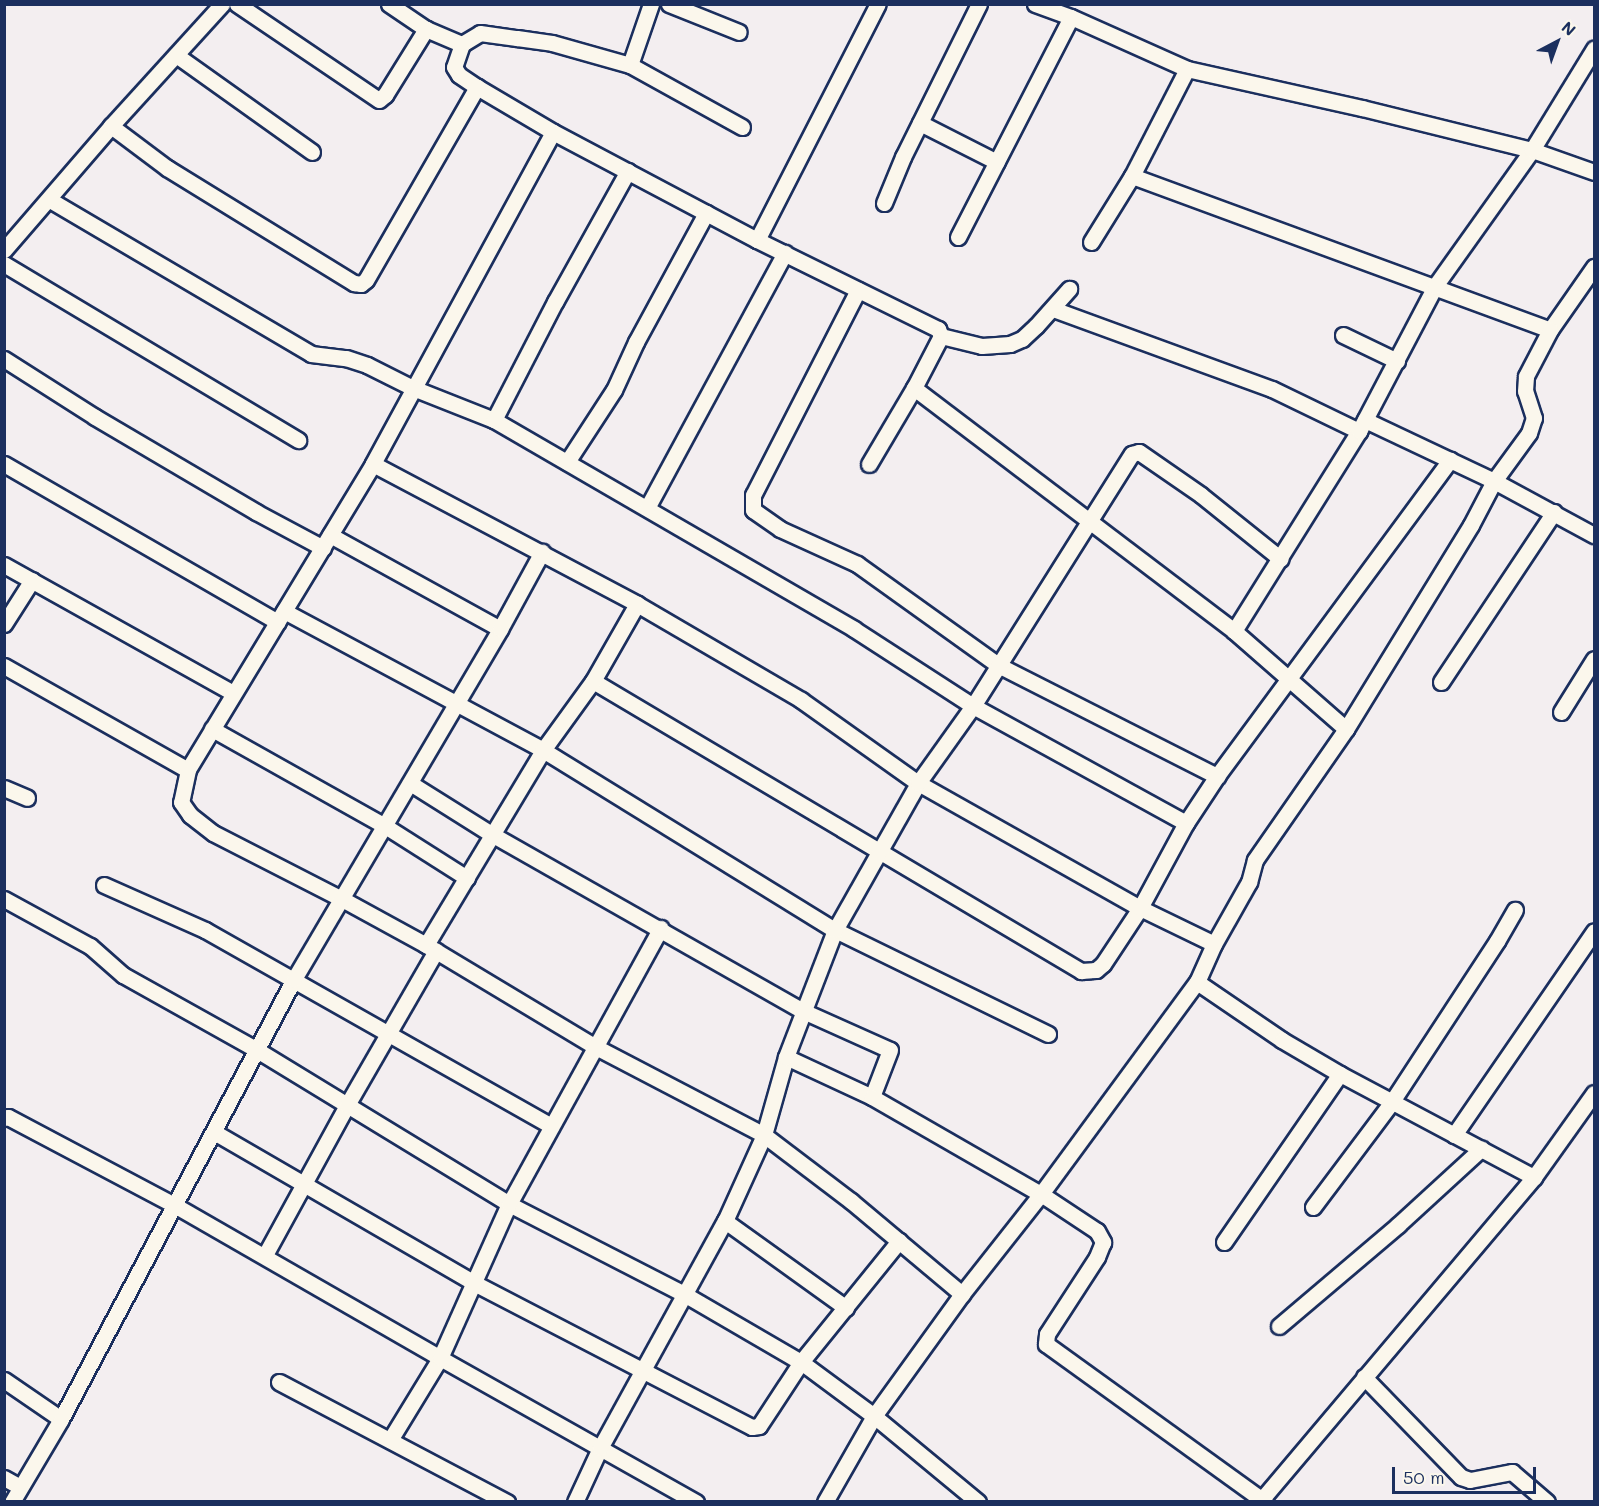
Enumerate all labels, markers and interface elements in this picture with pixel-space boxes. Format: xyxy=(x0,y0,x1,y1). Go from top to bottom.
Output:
north arrow xyxy=(1527,12,1587,72)
text: N xyxy=(1558,16,1581,40)
scale bar xyxy=(1395,1455,1539,1493)
text: 50 m xyxy=(1403,1465,1445,1489)

